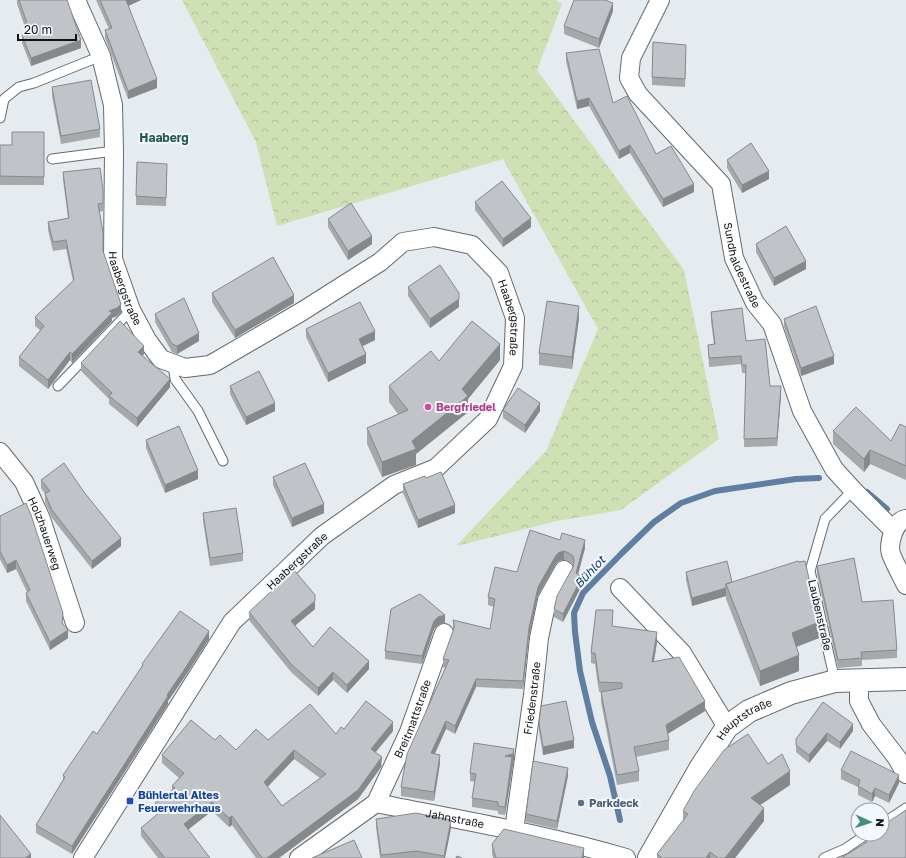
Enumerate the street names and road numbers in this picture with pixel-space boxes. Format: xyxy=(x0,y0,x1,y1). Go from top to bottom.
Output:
street label: Sundhaldestraße xyxy=(722,221,763,310)
street label: Haabergstraße xyxy=(107,251,145,327)
street label: Haabergstraße xyxy=(496,277,522,356)
street label: Holzhauerweg xyxy=(26,495,64,571)
street label: Haabergstraße xyxy=(264,529,330,592)
street label: Laubenstraße xyxy=(806,578,835,652)
street label: Friedenstraße xyxy=(520,661,542,736)
street label: Breitmattstraße xyxy=(391,677,433,760)
street label: Hauptstraße xyxy=(713,695,774,742)
street label: Jahnstraße xyxy=(425,806,485,830)

